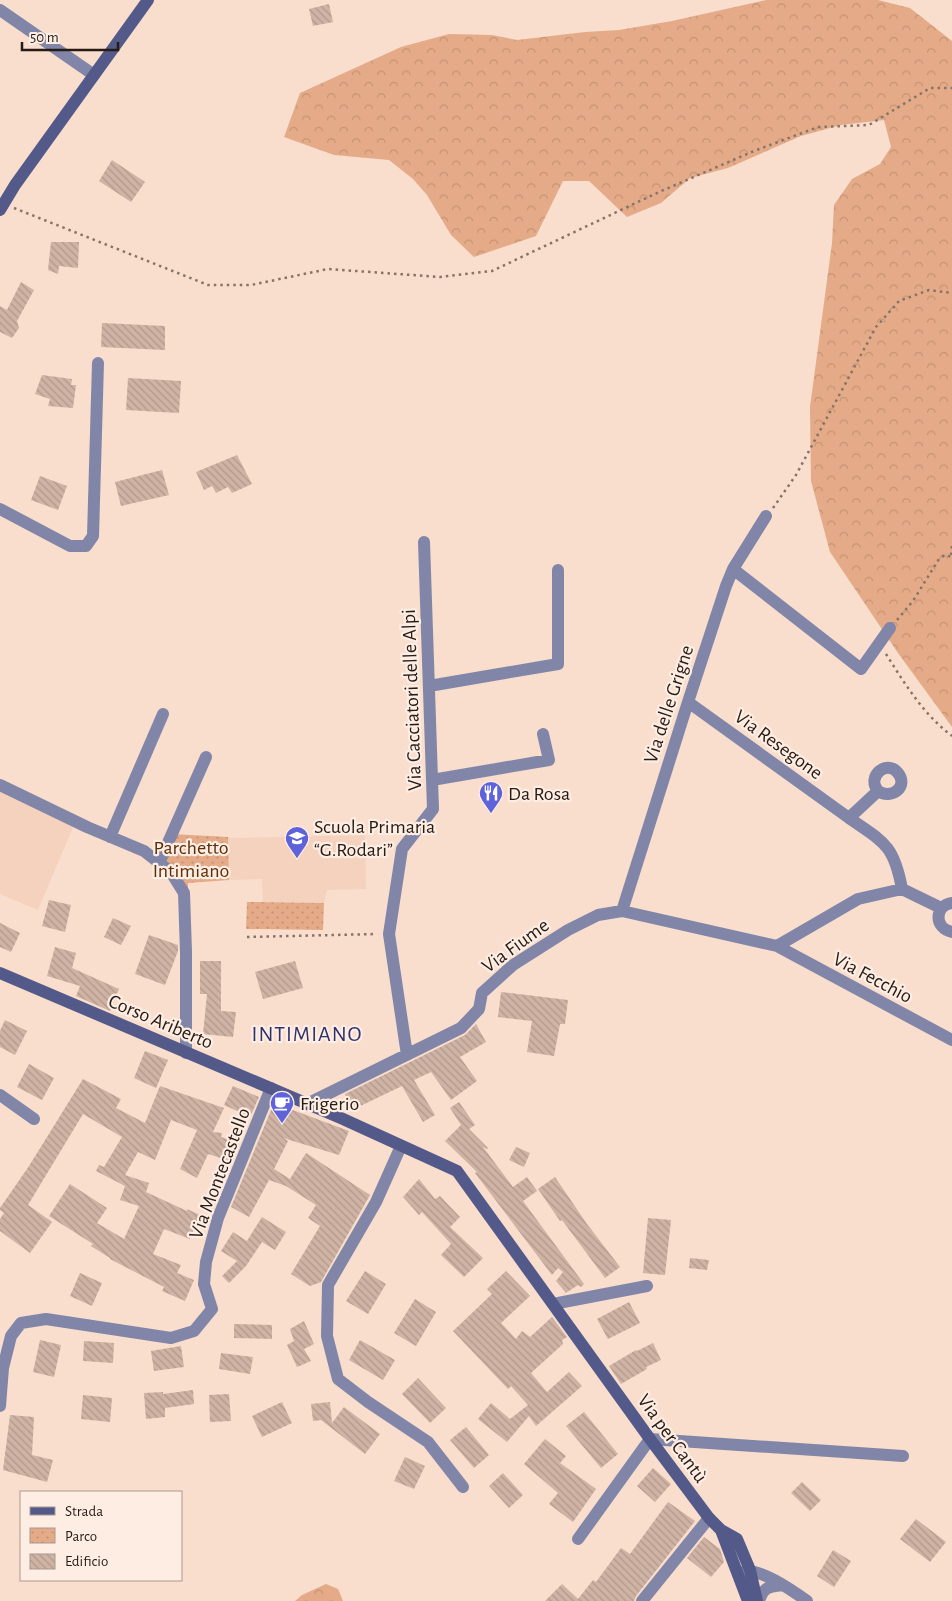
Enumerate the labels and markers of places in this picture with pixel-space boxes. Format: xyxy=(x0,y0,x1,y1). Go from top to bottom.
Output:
restaurant icon: Da Rosa xyxy=(478,780,504,814)
place label: Da Rosa xyxy=(508,784,570,804)
place label: Scuola Primaria “G.Rodari” xyxy=(314,817,435,860)
school or university icon: Scuola Primaria “G.Rodari” xyxy=(284,825,310,859)
cafe icon: Frigerio xyxy=(269,1090,295,1124)
place label: Frigerio xyxy=(300,1094,359,1114)

